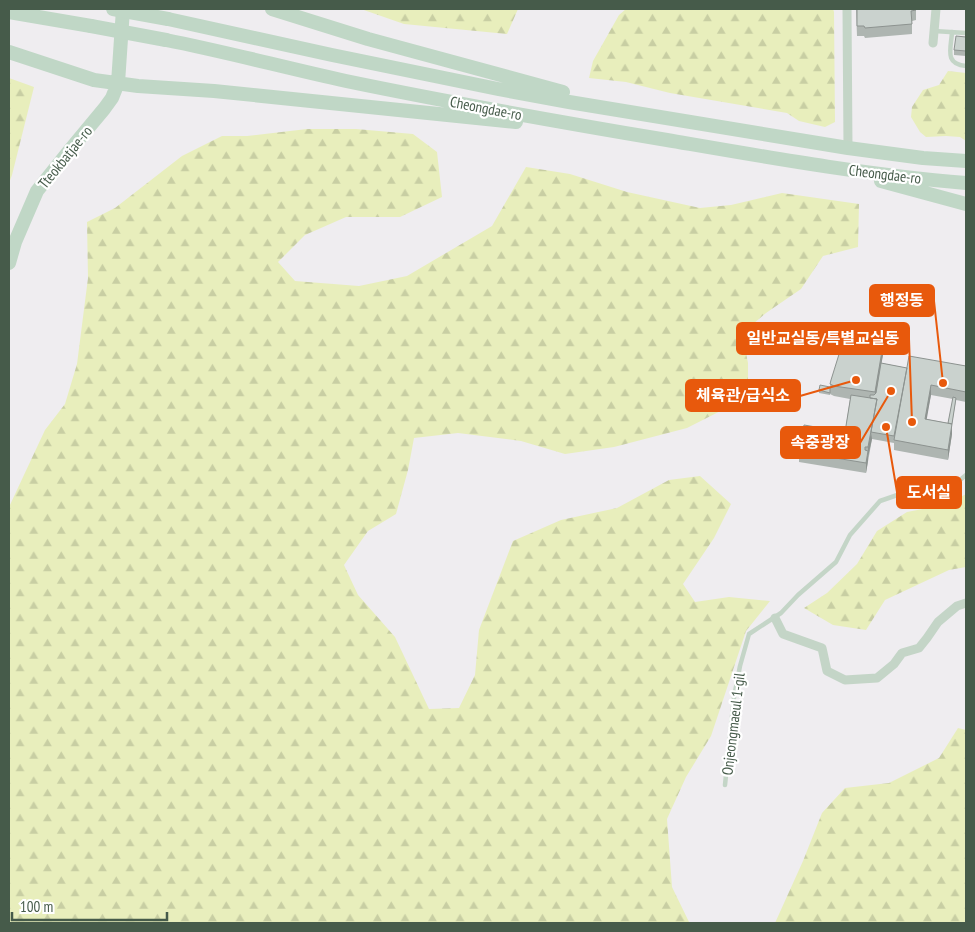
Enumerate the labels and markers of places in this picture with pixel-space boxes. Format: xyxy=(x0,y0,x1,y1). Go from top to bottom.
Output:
callout: 행정동 xyxy=(870,285,934,316)
callout: 일반교실동/특별교실동 xyxy=(737,323,909,354)
callout: 체육관/급식소 xyxy=(686,380,800,411)
callout: 속중광장 xyxy=(781,427,860,458)
callout: 도서실 xyxy=(897,477,961,508)

